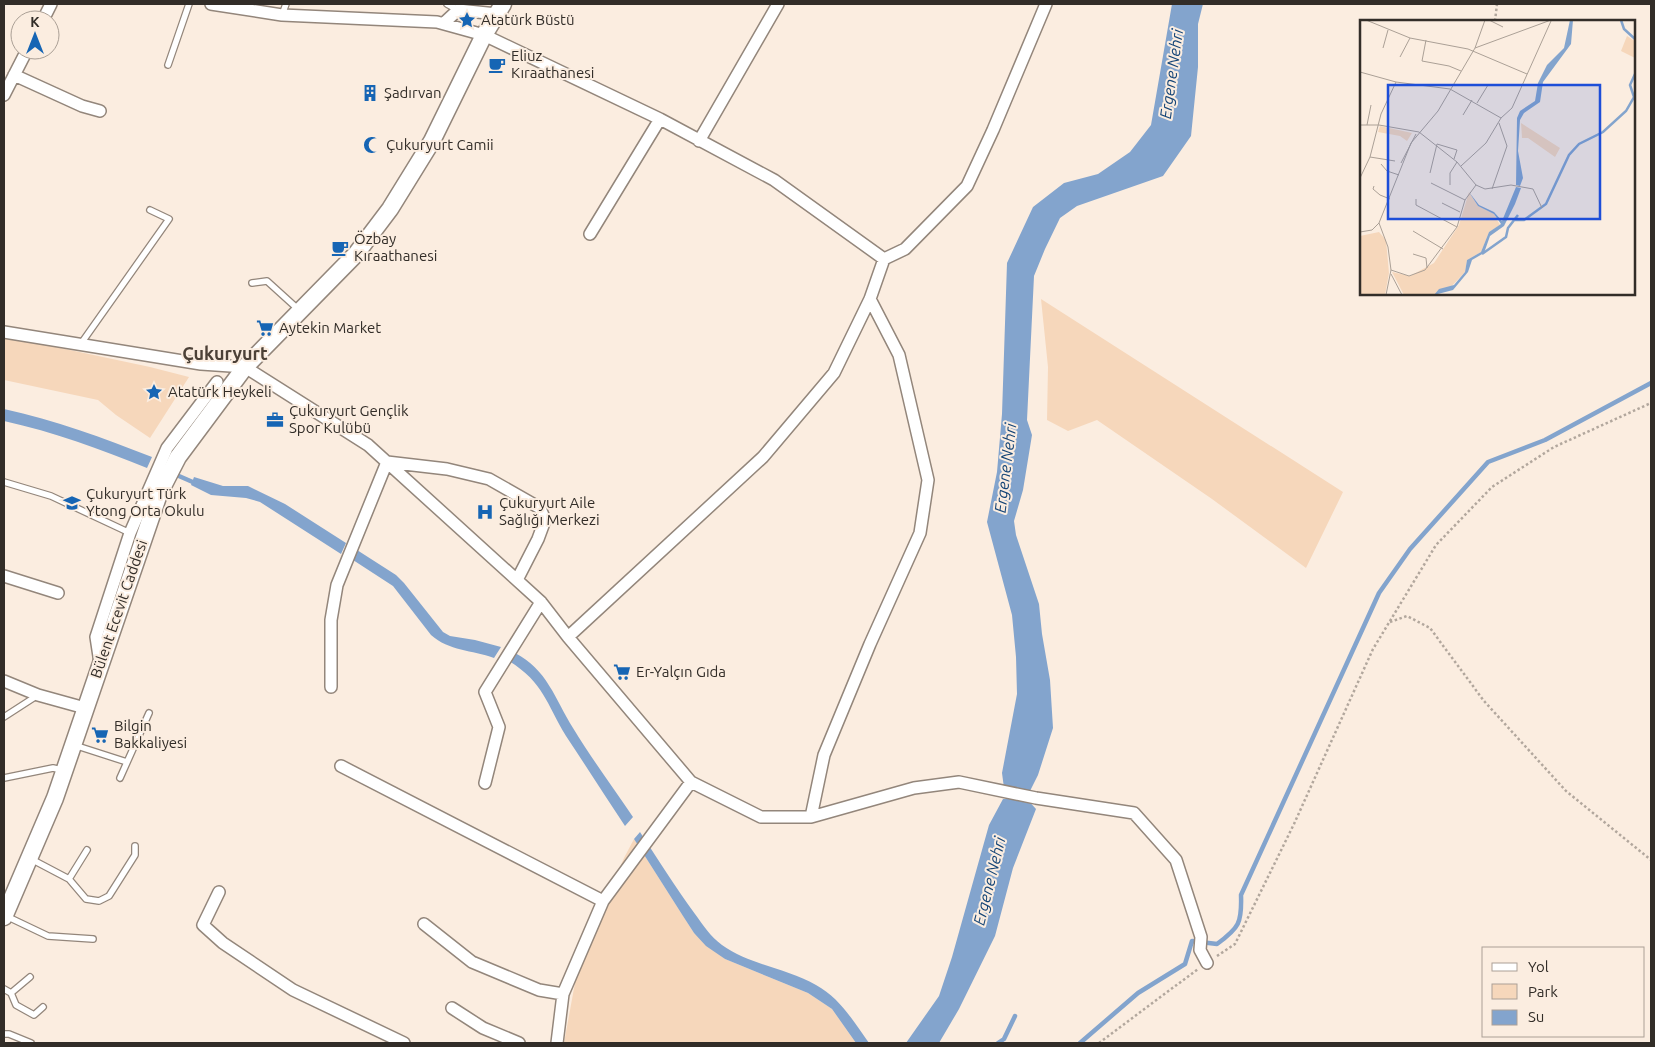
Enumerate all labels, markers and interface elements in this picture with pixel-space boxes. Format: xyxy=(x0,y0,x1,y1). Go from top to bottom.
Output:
north arrow xyxy=(10,10,60,60)
place icon: Atatürk Büstü xyxy=(457,10,477,30)
place label: Atatürk Büstü xyxy=(481,11,575,28)
text: K xyxy=(30,14,40,30)
inset map xyxy=(1360,20,1635,295)
water label: Ergene Nehri xyxy=(1156,27,1186,120)
place label: Eliuz Kıraathanesi xyxy=(511,47,594,81)
cafe icon: Eliuz Kıraathanesi xyxy=(487,55,507,75)
building icon: Şadırvan xyxy=(360,83,380,103)
place label: Şadırvan xyxy=(384,84,442,101)
mosque icon: Çukuryurt Camii xyxy=(362,135,382,155)
place label: Çukuryurt Camii xyxy=(386,136,494,153)
place label: Özbay Kıraathanesi xyxy=(354,230,437,264)
cafe icon: Özbay Kıraathanesi xyxy=(330,238,350,258)
supermarket icon: Aytekin Market xyxy=(255,318,275,338)
place label: Aytekin Market xyxy=(279,319,381,336)
district label: Çukuryurt xyxy=(182,343,268,364)
place icon: Atatürk Heykeli xyxy=(144,382,164,402)
place label: Atatürk Heykeli xyxy=(168,383,272,400)
place label: Çukuryurt Gençlik Spor Kulübü xyxy=(289,402,409,436)
office icon: Çukuryurt Gençlik Spor Kulübü xyxy=(265,410,285,430)
water label: Ergene Nehri xyxy=(991,421,1020,514)
place label: Çukuryurt Türk Ytong Orta Okulu xyxy=(86,485,205,519)
school or university icon: Çukuryurt Türk Ytong Orta Okulu xyxy=(62,493,82,513)
place label: Çukuryurt Aile Sağlığı Merkezi xyxy=(499,494,600,528)
hospital icon: Çukuryurt Aile Sağlığı Merkezi xyxy=(475,502,495,522)
street label: Bülent Ecevit Caddesi xyxy=(87,538,150,680)
supermarket icon: Er-Yalçın Gıda xyxy=(612,662,632,682)
place label: Er-Yalçın Gıda xyxy=(636,663,726,680)
place label: Bilgin Bakkaliyesi xyxy=(114,717,187,751)
supermarket icon: Bilgin Bakkaliyesi xyxy=(90,725,110,745)
water label: Ergene Nehri xyxy=(969,834,1009,927)
legend xyxy=(1482,947,1645,1037)
text: Yol xyxy=(1528,958,1549,975)
text: Park xyxy=(1528,983,1558,1000)
text: Su xyxy=(1528,1008,1544,1025)

